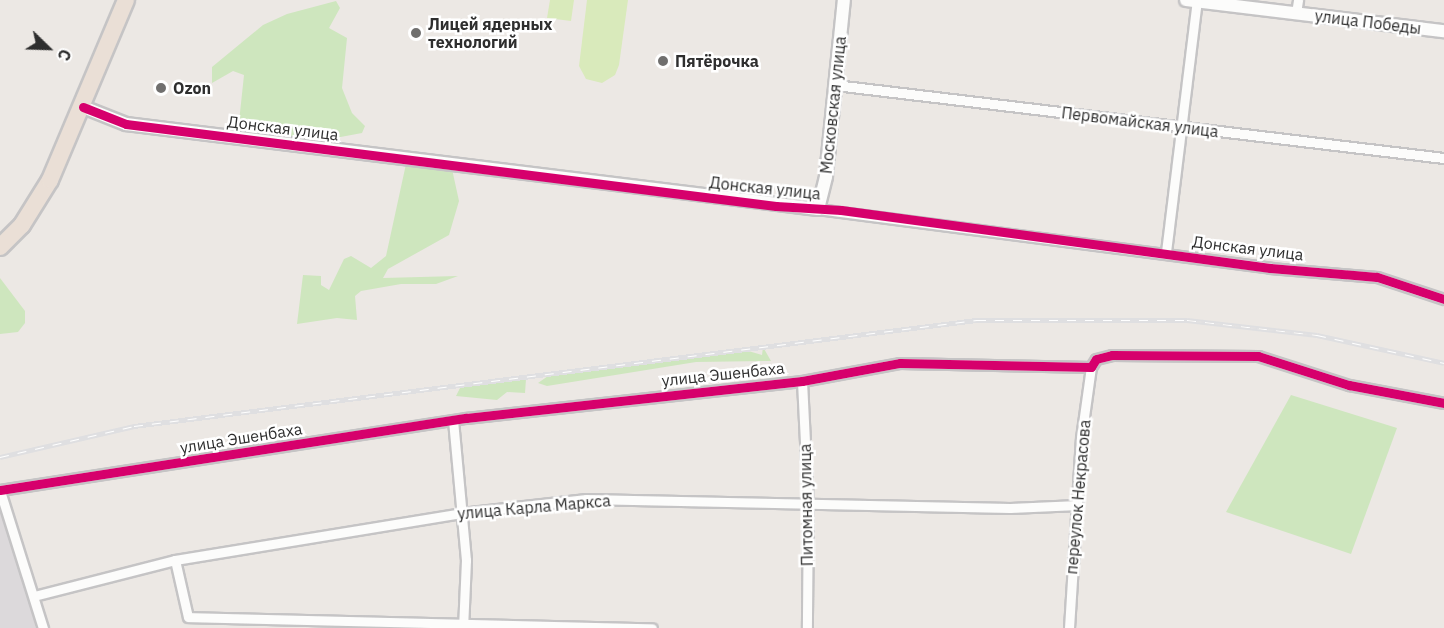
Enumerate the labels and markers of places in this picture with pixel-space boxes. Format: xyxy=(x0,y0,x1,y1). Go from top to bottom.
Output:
place label: Лицей ядерных технологий xyxy=(428,14,552,52)
marker: Лицей ядерных технологий xyxy=(409,26,423,40)
place label: Пятёрочка xyxy=(675,51,759,71)
marker: Пятёрочка xyxy=(656,54,670,68)
place label: Ozon xyxy=(173,78,211,98)
marker: Ozon xyxy=(154,81,168,95)

